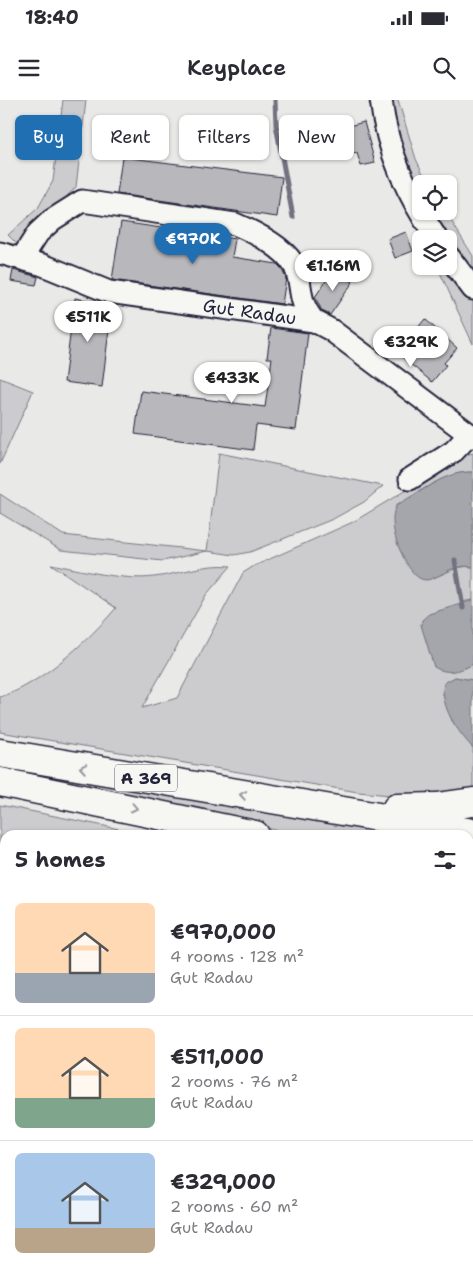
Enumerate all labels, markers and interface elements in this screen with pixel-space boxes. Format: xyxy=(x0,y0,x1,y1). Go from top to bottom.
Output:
text: 18:40 xyxy=(25,5,79,30)
text: Keyplace xyxy=(187,53,286,82)
icon: menu xyxy=(15,54,43,82)
icon: search xyxy=(430,54,458,82)
chip: Buy xyxy=(15,115,82,160)
chip: Rent xyxy=(92,115,169,160)
chip: Filters xyxy=(179,115,269,160)
chip: New xyxy=(279,115,354,160)
map controls xyxy=(412,175,457,275)
button: locate xyxy=(412,175,457,220)
pin: €970K xyxy=(158,222,228,265)
text: €970K xyxy=(165,228,221,249)
button: layers xyxy=(412,230,457,275)
pin: €1.16M xyxy=(292,250,374,292)
text: €1.16M xyxy=(306,255,360,276)
street label: Gut Radau xyxy=(202,293,298,330)
pin: €511K xyxy=(53,300,123,343)
text: €511K xyxy=(65,306,111,327)
pin: €329K xyxy=(376,326,446,368)
text: €329K xyxy=(384,331,438,352)
pin: €433K xyxy=(197,362,267,404)
text: €433K xyxy=(205,367,259,388)
one-way arrow xyxy=(79,763,87,773)
road number: A 369 xyxy=(115,764,177,791)
one-way arrow xyxy=(239,790,248,800)
one-way arrow xyxy=(129,802,138,813)
text: 5 homes xyxy=(15,846,106,874)
icon: filters xyxy=(431,846,459,874)
text: €970,000 xyxy=(170,918,276,946)
icon: home xyxy=(55,923,115,983)
text: 4 rooms · 128 m² xyxy=(170,946,304,967)
text: Gut Radau xyxy=(170,967,253,988)
text: €511,000 xyxy=(170,1043,264,1071)
icon: home xyxy=(55,1048,115,1108)
text: 2 rooms · 76 m² xyxy=(170,1071,298,1092)
text: Gut Radau xyxy=(170,1092,253,1113)
text: €329,000 xyxy=(170,1168,276,1196)
icon: home xyxy=(55,1173,115,1233)
text: 2 rooms · 60 m² xyxy=(170,1196,298,1217)
text: Gut Radau xyxy=(170,1217,253,1238)

